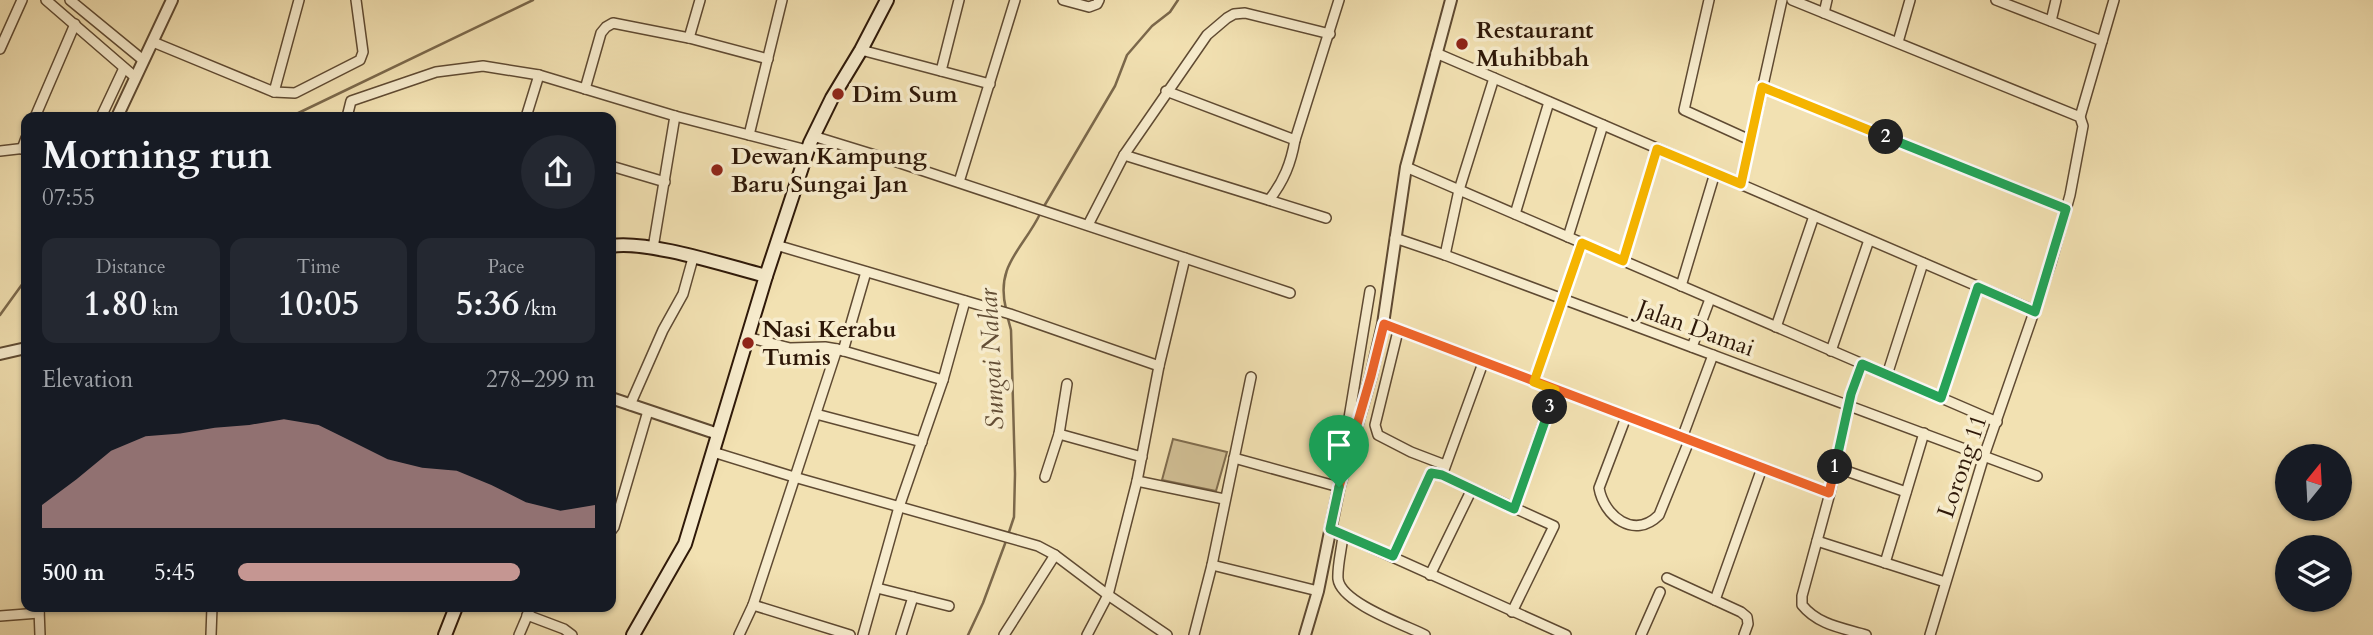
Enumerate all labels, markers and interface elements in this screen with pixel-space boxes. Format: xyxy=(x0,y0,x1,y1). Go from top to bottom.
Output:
place label: Restaurant Muhibbah xyxy=(1476,14,1594,75)
marker: Restaurant Muhibbah xyxy=(1454,36,1470,52)
place label: Dim Sum xyxy=(852,78,959,111)
marker: Dim Sum xyxy=(830,86,846,102)
pin: 2 xyxy=(1868,120,1904,154)
text: 2 xyxy=(1881,123,1890,149)
text: Morning run xyxy=(42,130,272,182)
button: share xyxy=(521,135,595,209)
place label: Dewan Kampung Baru Sungai Jan xyxy=(731,140,928,201)
marker: Dewan Kampung Baru Sungai Jan xyxy=(709,162,725,178)
text: 07:55 xyxy=(42,182,95,213)
text: Distance xyxy=(96,254,166,280)
text: Time xyxy=(297,254,340,280)
text: Pace xyxy=(488,254,525,280)
text: 1.80 xyxy=(83,280,147,328)
text: 10:05 xyxy=(278,280,359,328)
text: 5:36 xyxy=(455,280,519,328)
water label: Sungai Nahar xyxy=(970,286,1013,431)
street label: Jalan Damai xyxy=(1630,291,1759,365)
text: km xyxy=(147,296,178,322)
text: /km xyxy=(519,296,557,322)
place label: Nasi Kerabu Tumis xyxy=(762,313,897,374)
marker: Nasi Kerabu Tumis xyxy=(740,335,756,351)
text: Elevation xyxy=(42,364,133,395)
text: 278–299 m xyxy=(486,364,595,395)
pin: 3 xyxy=(1532,390,1568,424)
text: 3 xyxy=(1545,393,1554,419)
street label: Lorong 11 xyxy=(1929,410,1996,522)
pin xyxy=(1309,415,1369,487)
icon: arrive xyxy=(1320,426,1358,464)
north arrow xyxy=(2275,444,2352,522)
map controls xyxy=(2275,444,2352,612)
pin: 1 xyxy=(1818,449,1853,484)
text: 1 xyxy=(1830,453,1839,479)
button: layers xyxy=(2275,535,2352,612)
text: 500 m xyxy=(42,557,105,588)
text: 5:45 xyxy=(154,557,195,588)

